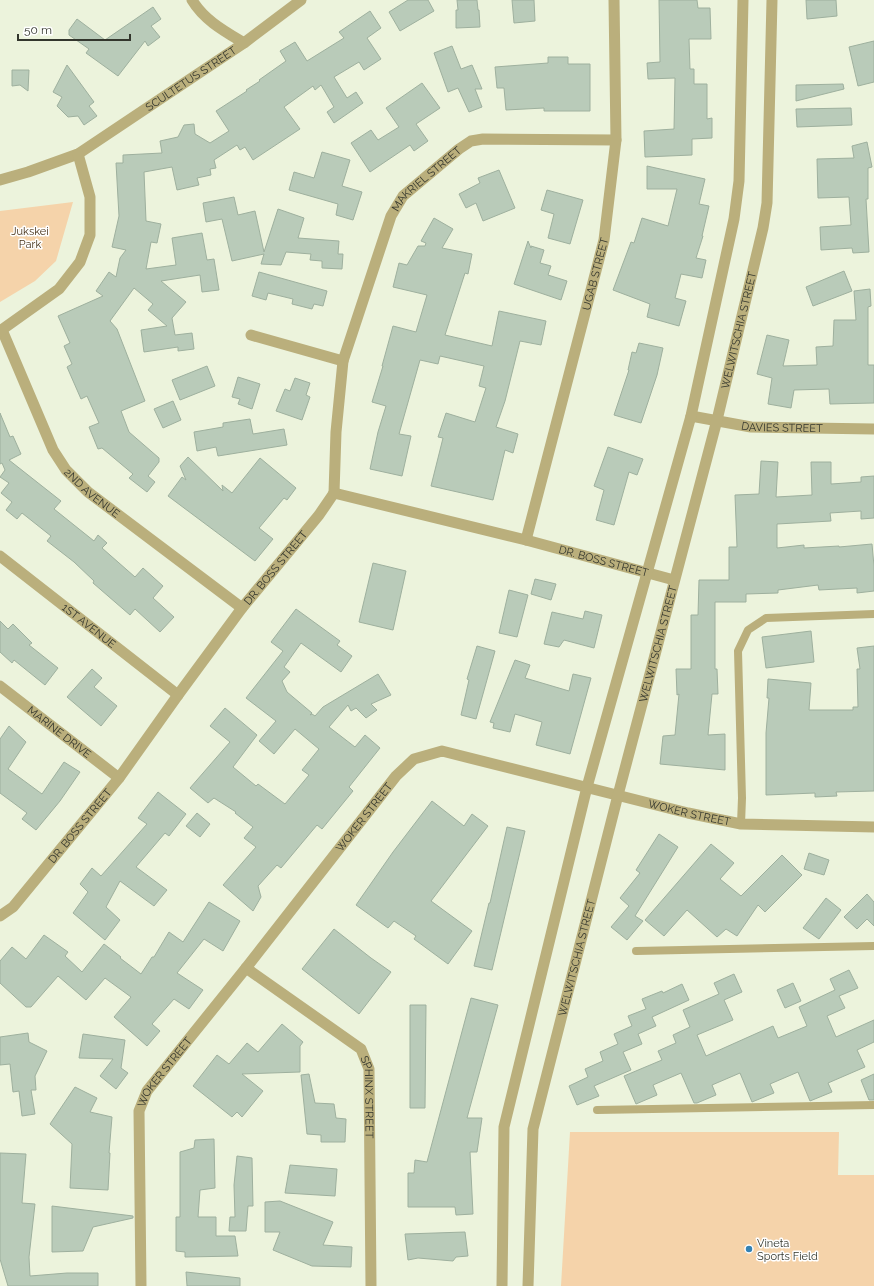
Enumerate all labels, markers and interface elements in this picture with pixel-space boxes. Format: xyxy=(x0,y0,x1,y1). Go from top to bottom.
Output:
scale bar xyxy=(18,16,130,42)
text: 50 m xyxy=(24,23,52,37)
street label: SCULTETUS STREET xyxy=(143,43,239,114)
street label: MAKRIEL STREET xyxy=(389,143,464,214)
park label: Jukskei Park xyxy=(11,225,49,251)
street label: UGAB STREET xyxy=(580,236,611,312)
street label: WELWITSCHIA STREET xyxy=(718,270,759,390)
street label: DAVIES STREET xyxy=(740,419,823,435)
street label: 2ND AVENUE xyxy=(62,466,123,520)
street label: DR. BOSS STREET xyxy=(241,528,310,607)
street label: DR. BOSS STREET xyxy=(557,543,650,579)
street label: WELWITSCHIA STREET xyxy=(636,584,680,704)
street label: 1ST AVENUE xyxy=(60,600,119,651)
street label: MARINE DRIVE xyxy=(25,703,94,761)
street label: WOKER STREET xyxy=(333,780,395,854)
street label: DR. BOSS STREET xyxy=(45,786,114,866)
street label: WOKER STREET xyxy=(647,797,732,828)
street label: WELWITSCHIA STREET xyxy=(556,897,598,1017)
street label: WOKER STREET xyxy=(135,1034,195,1109)
street label: SPHINX STREET xyxy=(358,1054,376,1139)
place label: Vineta Sports Field xyxy=(757,1237,818,1263)
marker: Vineta Sports Field xyxy=(744,1244,754,1254)

